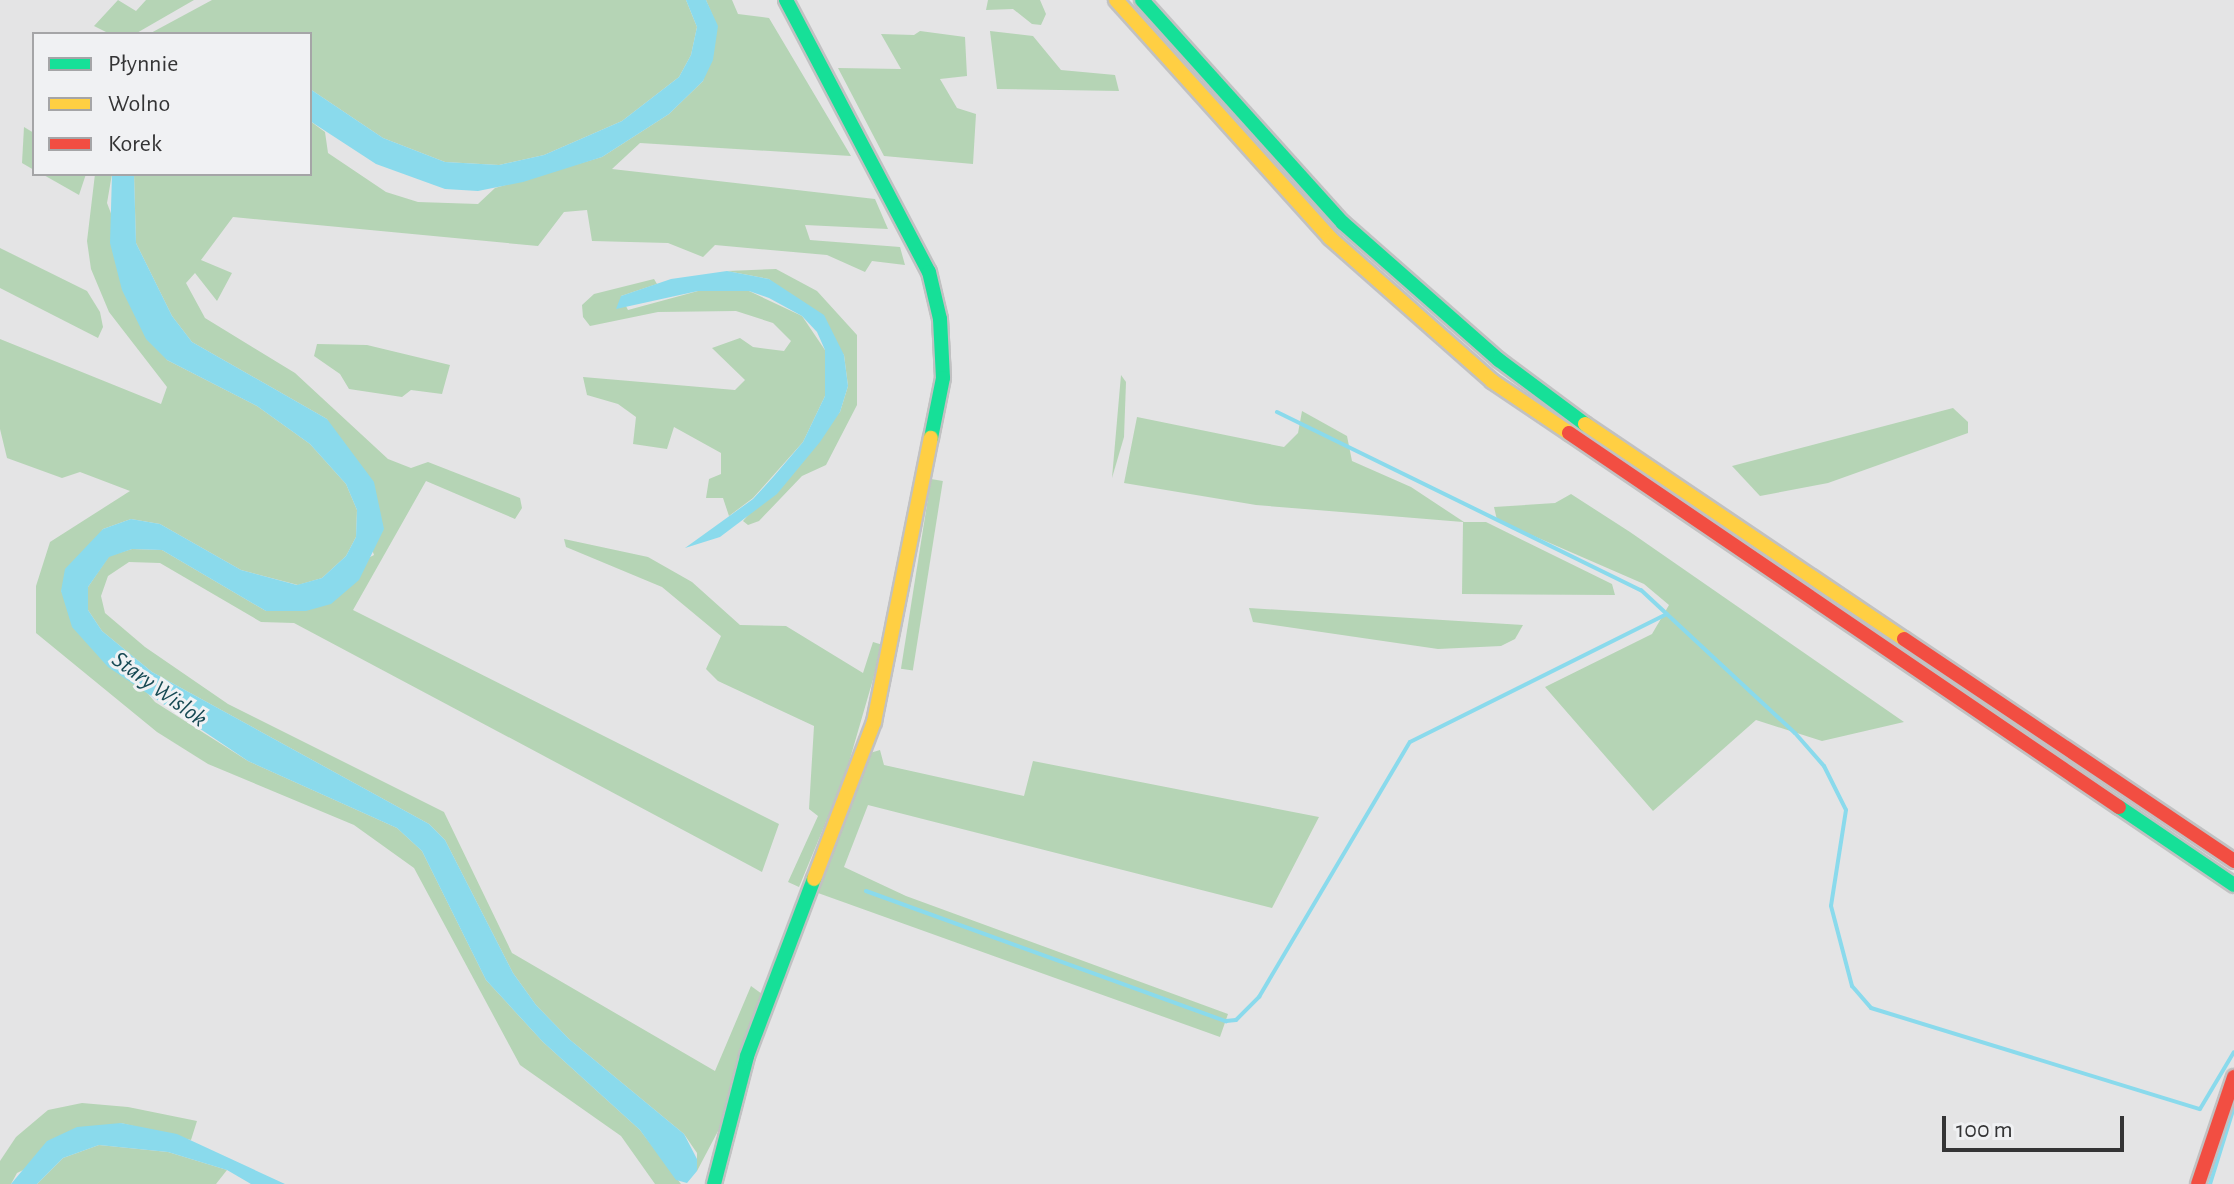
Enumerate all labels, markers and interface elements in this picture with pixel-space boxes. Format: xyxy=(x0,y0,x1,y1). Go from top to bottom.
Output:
legend xyxy=(32,32,312,176)
text: Płynnie xyxy=(108,52,178,76)
text: Wolno xyxy=(108,92,170,116)
text: Korek xyxy=(108,132,162,156)
water label: Stary Wislok xyxy=(106,646,212,734)
scale bar xyxy=(1946,1100,2128,1150)
text: 100 m xyxy=(1956,1118,2013,1142)

